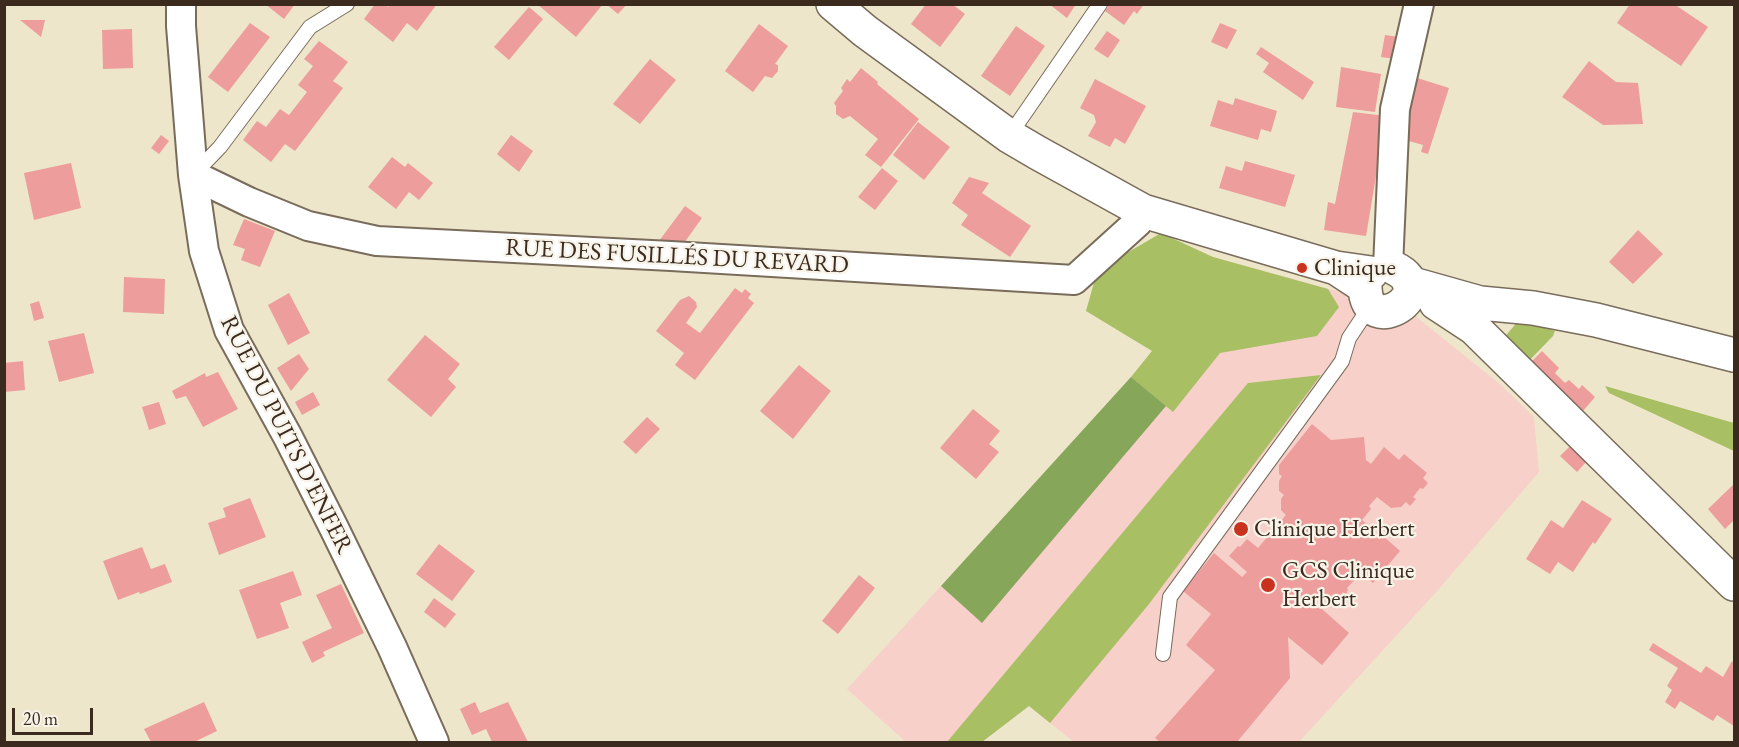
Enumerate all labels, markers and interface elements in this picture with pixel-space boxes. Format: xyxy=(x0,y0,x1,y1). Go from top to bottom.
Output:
street label: RUE DES FUSILLÉS DU REVARD xyxy=(505,234,849,280)
place label: Clinique xyxy=(1314,254,1396,282)
marker: Clinique xyxy=(1295,261,1309,275)
street label: RUE DU PUITS D'ENFER xyxy=(213,311,359,559)
place label: Clinique Herbert xyxy=(1254,515,1415,543)
marker: Clinique Herbert xyxy=(1232,520,1250,538)
place label: GCS Clinique Herbert xyxy=(1282,557,1414,613)
marker: GCS Clinique Herbert xyxy=(1259,576,1277,594)
scale bar xyxy=(15,696,96,734)
text: 20 m xyxy=(23,707,58,730)

